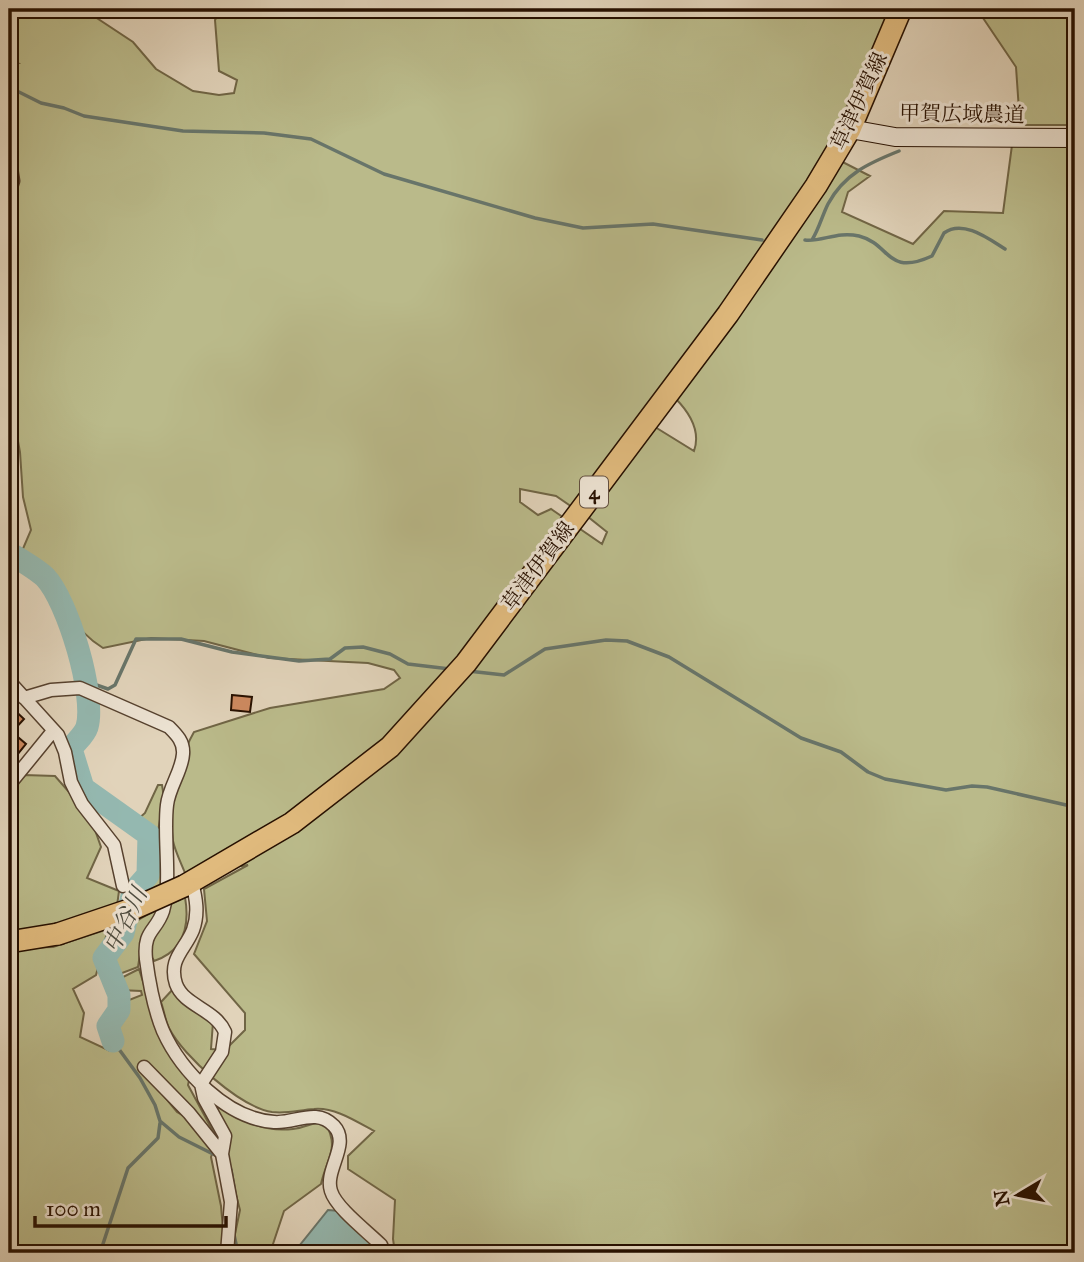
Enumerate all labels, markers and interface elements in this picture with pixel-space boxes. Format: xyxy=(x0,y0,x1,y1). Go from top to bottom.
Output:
street label: 草津伊賀線 xyxy=(825,48,893,154)
street label: 甲賀広域農道 xyxy=(899,100,1025,128)
road number: 4 xyxy=(580,477,608,508)
street label: 草津伊賀線 xyxy=(496,516,580,616)
water label: 中谷川 xyxy=(97,880,154,957)
north arrow xyxy=(982,1160,1052,1230)
scale bar xyxy=(35,1185,226,1229)
text: N xyxy=(989,1188,1014,1208)
text: 100 m xyxy=(46,1196,101,1222)

